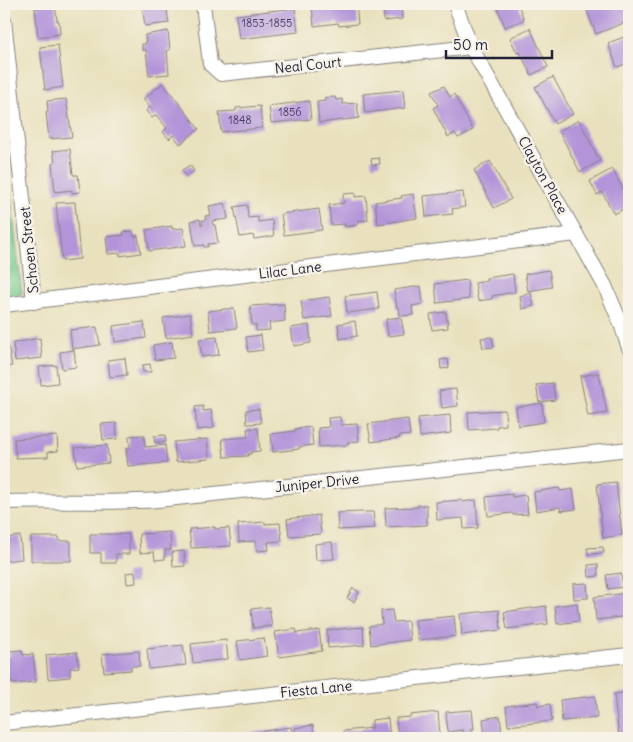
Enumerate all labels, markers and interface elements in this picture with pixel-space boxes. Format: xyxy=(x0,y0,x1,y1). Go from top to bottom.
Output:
house number: 1853-1855 xyxy=(242,16,292,30)
scale bar xyxy=(446,28,552,60)
text: 50 m xyxy=(453,35,488,54)
street label: Neal Court xyxy=(274,53,343,77)
house number: 1856 xyxy=(278,105,302,119)
house number: 1848 xyxy=(228,113,252,127)
street label: Clayton Place xyxy=(514,133,572,217)
street label: Schoen Street xyxy=(15,205,43,294)
street label: Lilac Lane xyxy=(257,257,323,283)
street label: Juniper Drive xyxy=(274,470,360,496)
street label: Fiesta Lane xyxy=(279,676,353,702)

